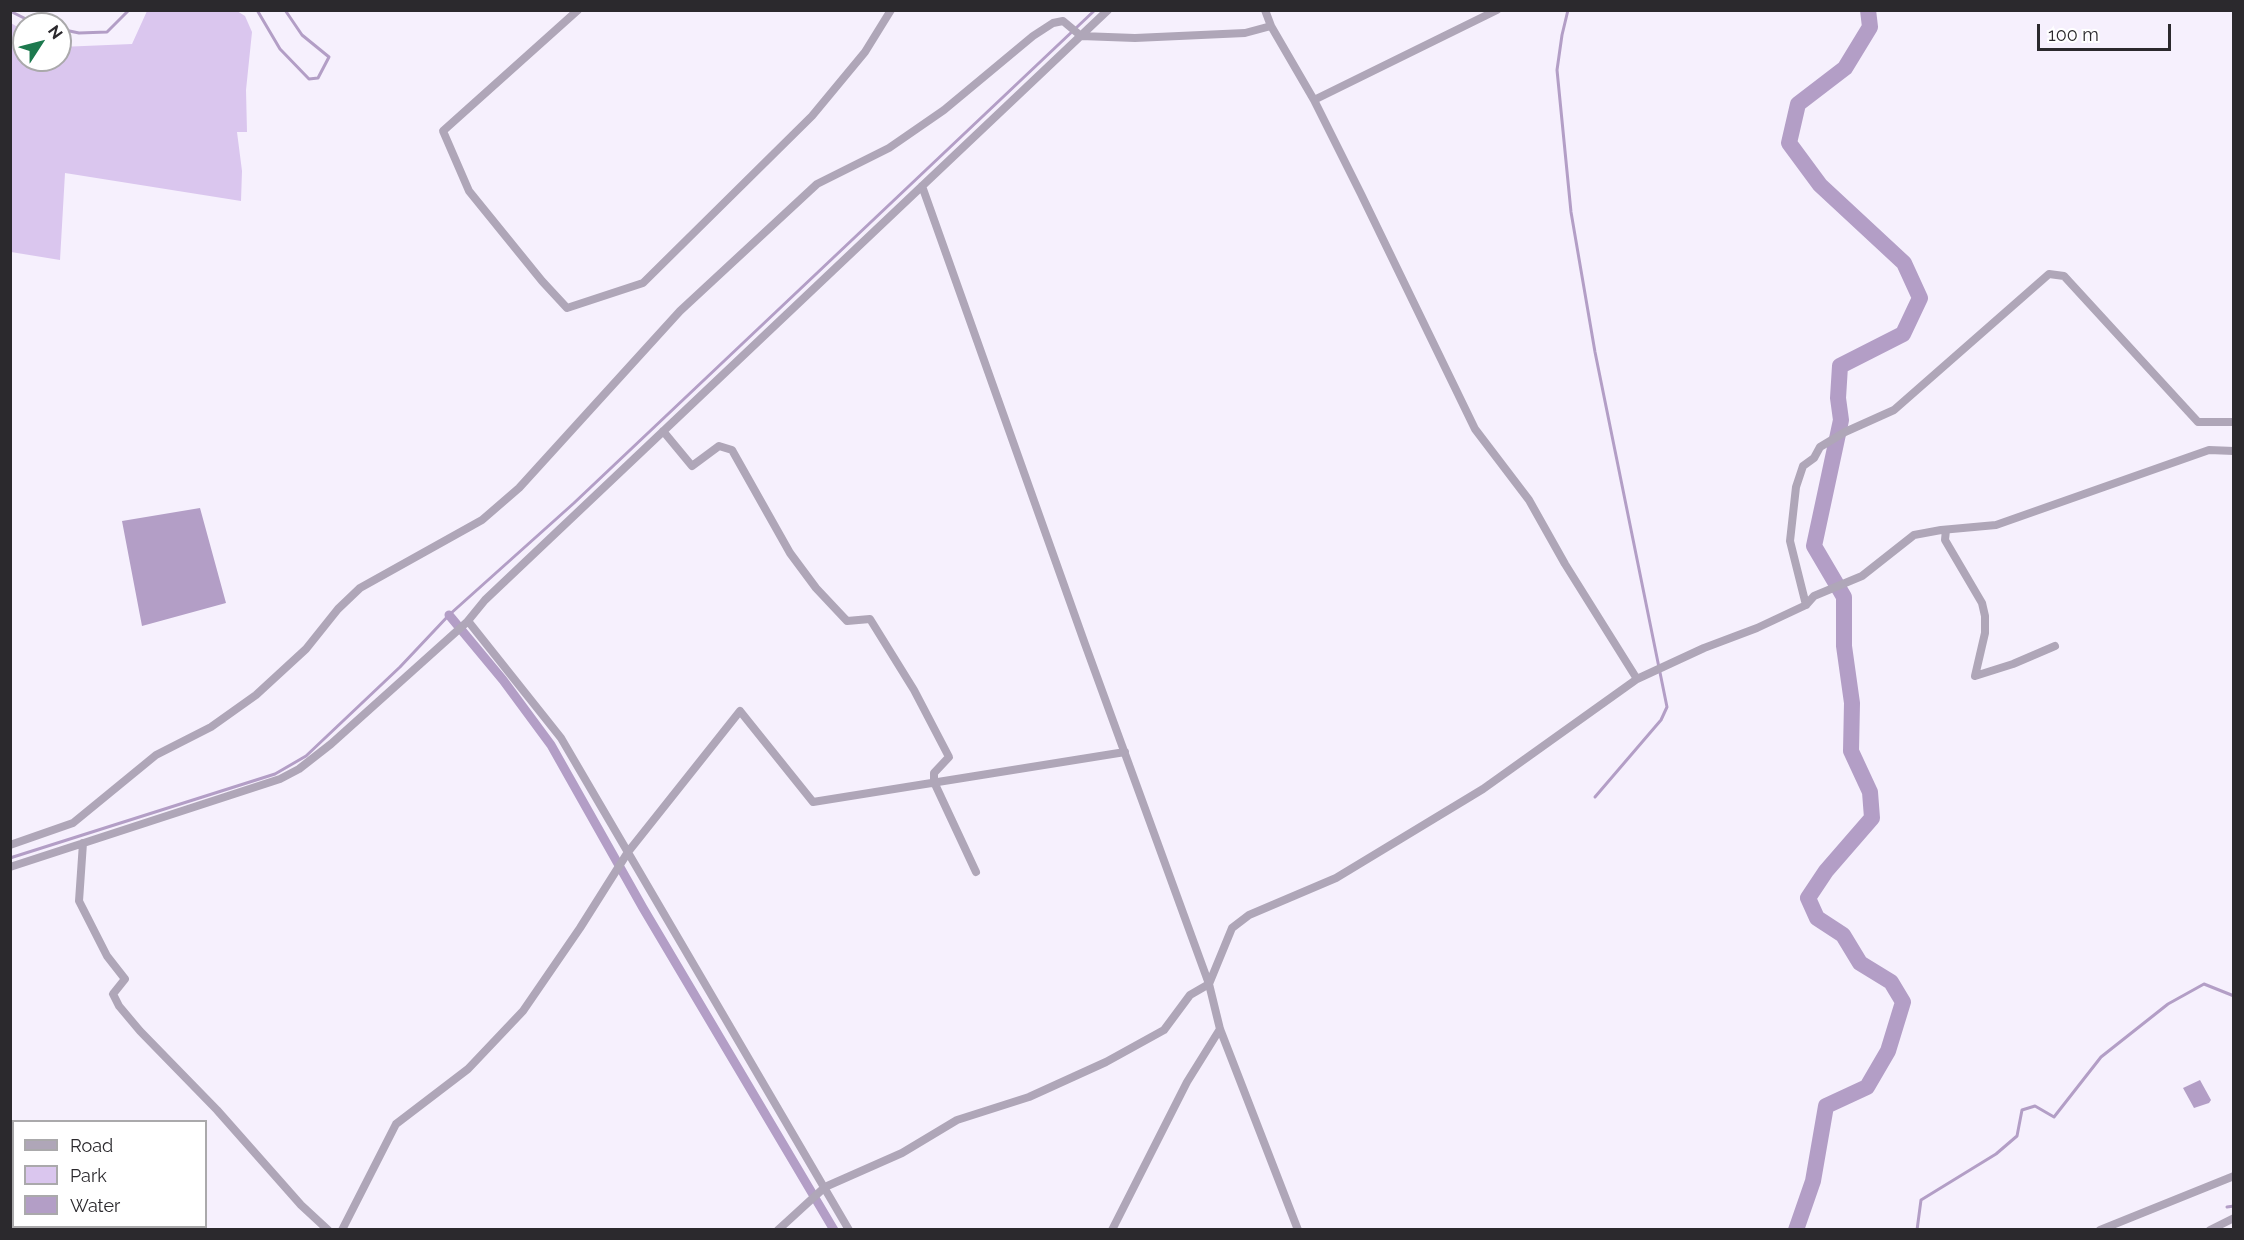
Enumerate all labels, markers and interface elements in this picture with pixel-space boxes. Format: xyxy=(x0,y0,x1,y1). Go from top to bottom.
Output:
north arrow xyxy=(12,12,72,72)
scale bar xyxy=(2040,12,2174,50)
text: N xyxy=(44,22,67,43)
text: 100 m xyxy=(2048,24,2099,45)
legend xyxy=(12,1120,207,1228)
text: Road xyxy=(70,1135,113,1156)
text: Park xyxy=(70,1165,107,1186)
text: Water xyxy=(70,1195,120,1216)

